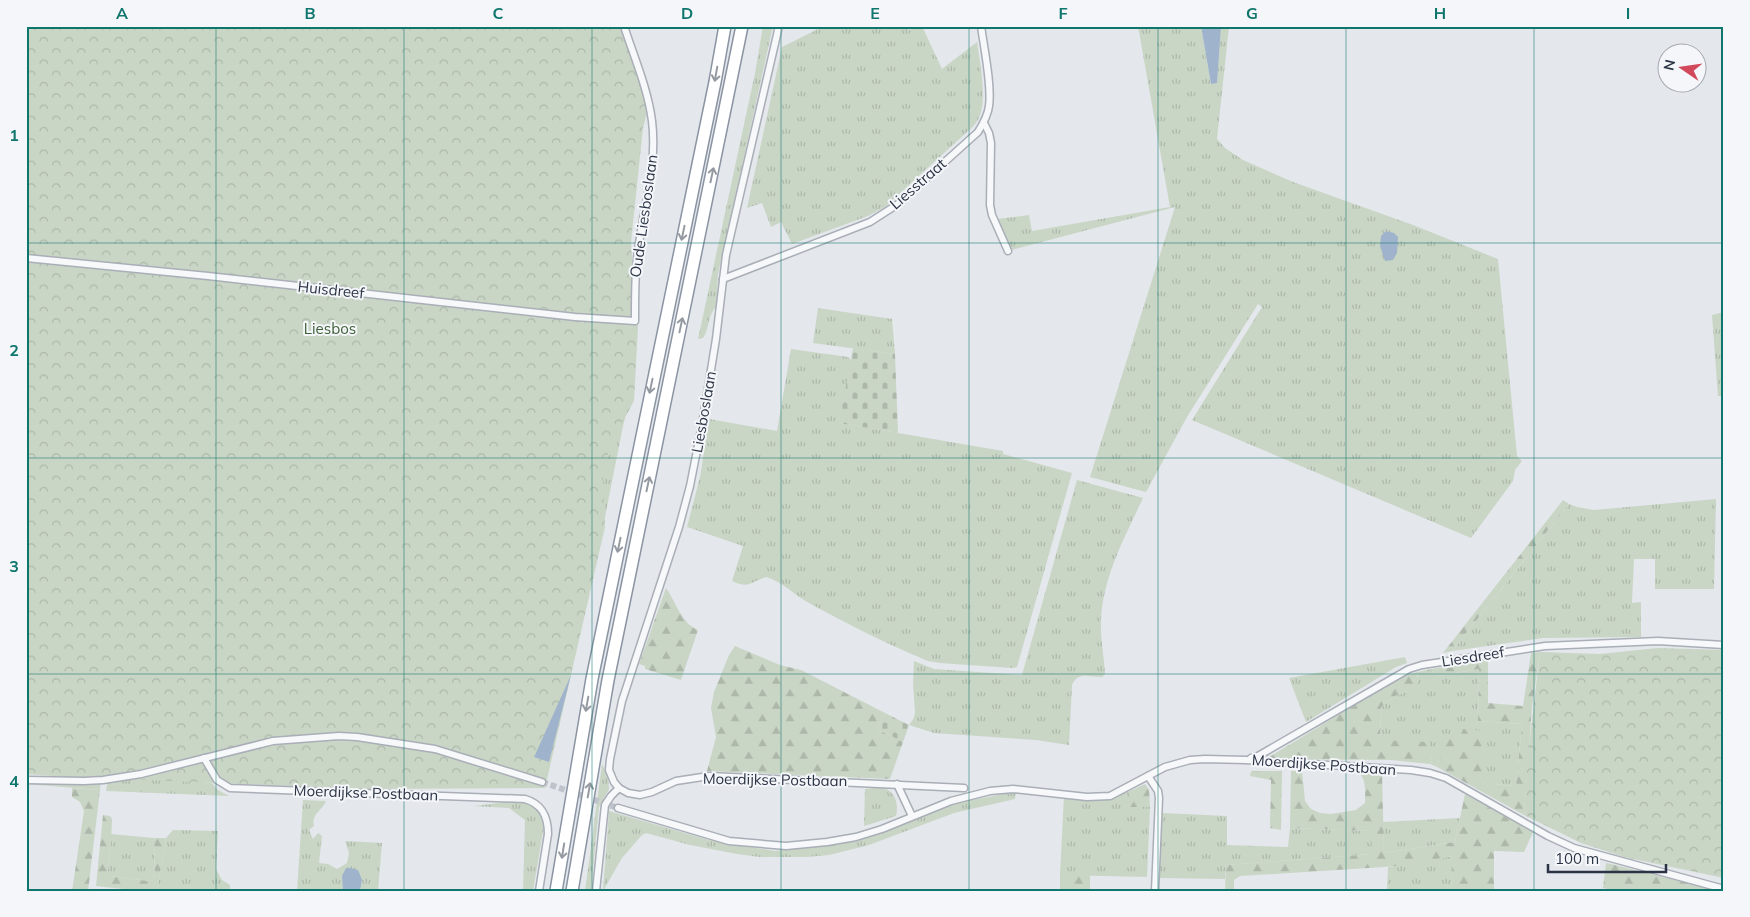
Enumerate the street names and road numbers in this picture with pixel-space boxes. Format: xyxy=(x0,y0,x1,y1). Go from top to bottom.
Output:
street label: Oude Liesboslaan xyxy=(625,153,662,279)
street label: Liesstraat xyxy=(886,154,950,213)
street label: Huisdreef xyxy=(297,277,366,303)
street label: Liesboslaan xyxy=(687,370,720,454)
street label: Liesdreef xyxy=(1440,642,1506,671)
street label: Moerdijkse Postbaan xyxy=(1251,750,1397,779)
street label: Moerdijkse Postbaan xyxy=(703,769,847,790)
street label: Moerdijkse Postbaan xyxy=(293,780,439,805)

